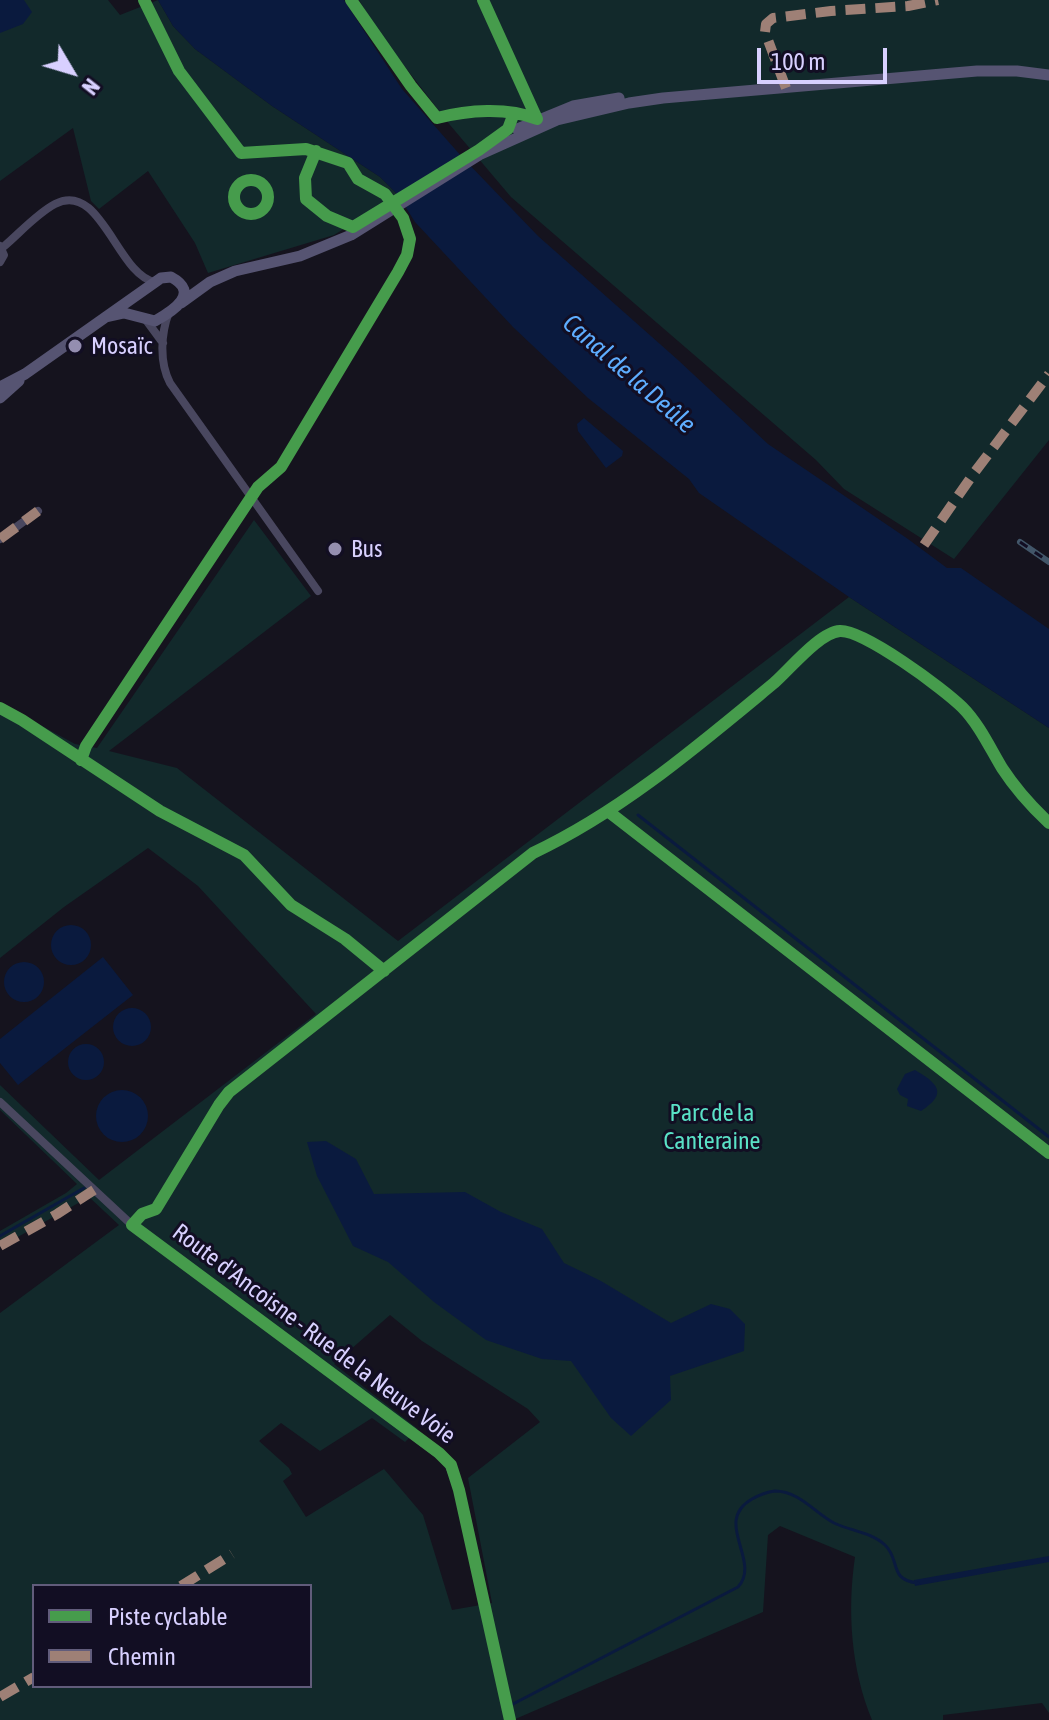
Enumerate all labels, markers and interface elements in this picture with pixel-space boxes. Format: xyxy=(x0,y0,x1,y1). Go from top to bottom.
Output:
north arrow xyxy=(32,32,112,112)
scale bar xyxy=(761,32,891,82)
text: 100 m xyxy=(771,48,825,75)
text: N xyxy=(77,74,105,100)
water label: Canal de la Deûle xyxy=(556,308,702,440)
place label: Mosaïc xyxy=(91,332,152,360)
marker: Mosaïc xyxy=(66,337,84,355)
place label: Bus xyxy=(351,535,382,563)
marker: Bus xyxy=(326,540,344,558)
park label: Parc de la Canteraine xyxy=(664,1099,760,1155)
street label: Route d'Ancoisne - Rue de la Neuve Voie xyxy=(167,1218,461,1450)
legend xyxy=(32,1584,312,1688)
text: Piste cyclable xyxy=(108,1603,227,1630)
text: Chemin xyxy=(108,1643,176,1670)

